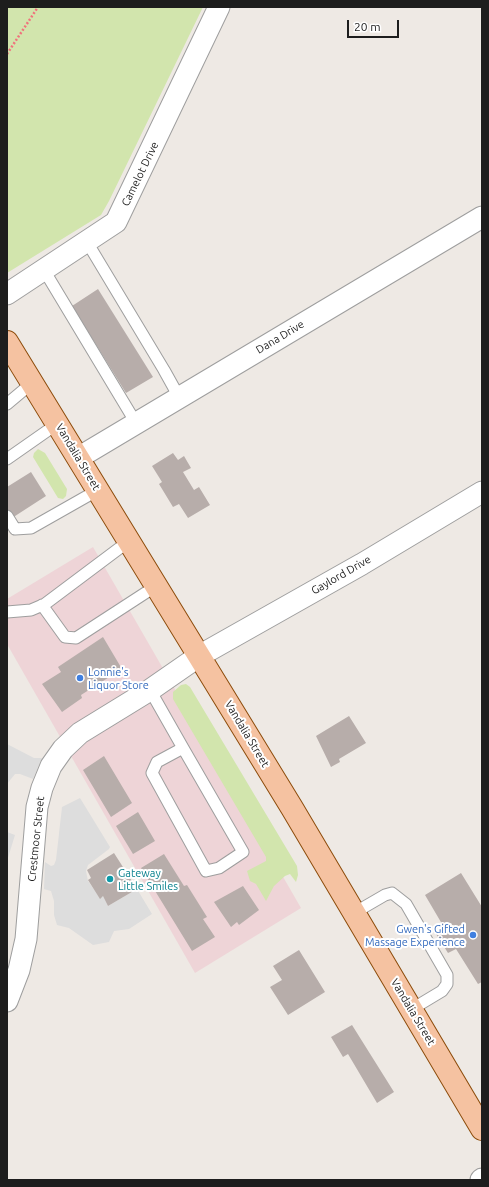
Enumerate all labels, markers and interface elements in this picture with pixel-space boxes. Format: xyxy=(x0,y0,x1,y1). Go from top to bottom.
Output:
scale bar xyxy=(349,12,401,38)
text: 20 m xyxy=(354,20,381,33)
street label: Camelot Drive xyxy=(119,140,161,208)
street label: Dana Drive xyxy=(254,317,306,357)
street label: Vandalia Street xyxy=(53,421,103,493)
street label: Gaylord Drive xyxy=(309,553,373,597)
place label: Lonnie's Liquor Store xyxy=(88,665,149,691)
marker: Lonnie's Liquor Store xyxy=(75,673,85,683)
street label: Vandalia Street xyxy=(222,698,272,770)
street label: Crestmoor Street xyxy=(25,796,47,882)
place label: Gateway Little Smiles xyxy=(118,866,178,892)
marker: Gateway Little Smiles xyxy=(105,874,115,884)
place label: Gwen's Gifted Massage Experience xyxy=(365,922,465,948)
marker: Gwen's Gifted Massage Experience xyxy=(468,930,478,940)
street label: Vandalia Street xyxy=(388,976,438,1048)

